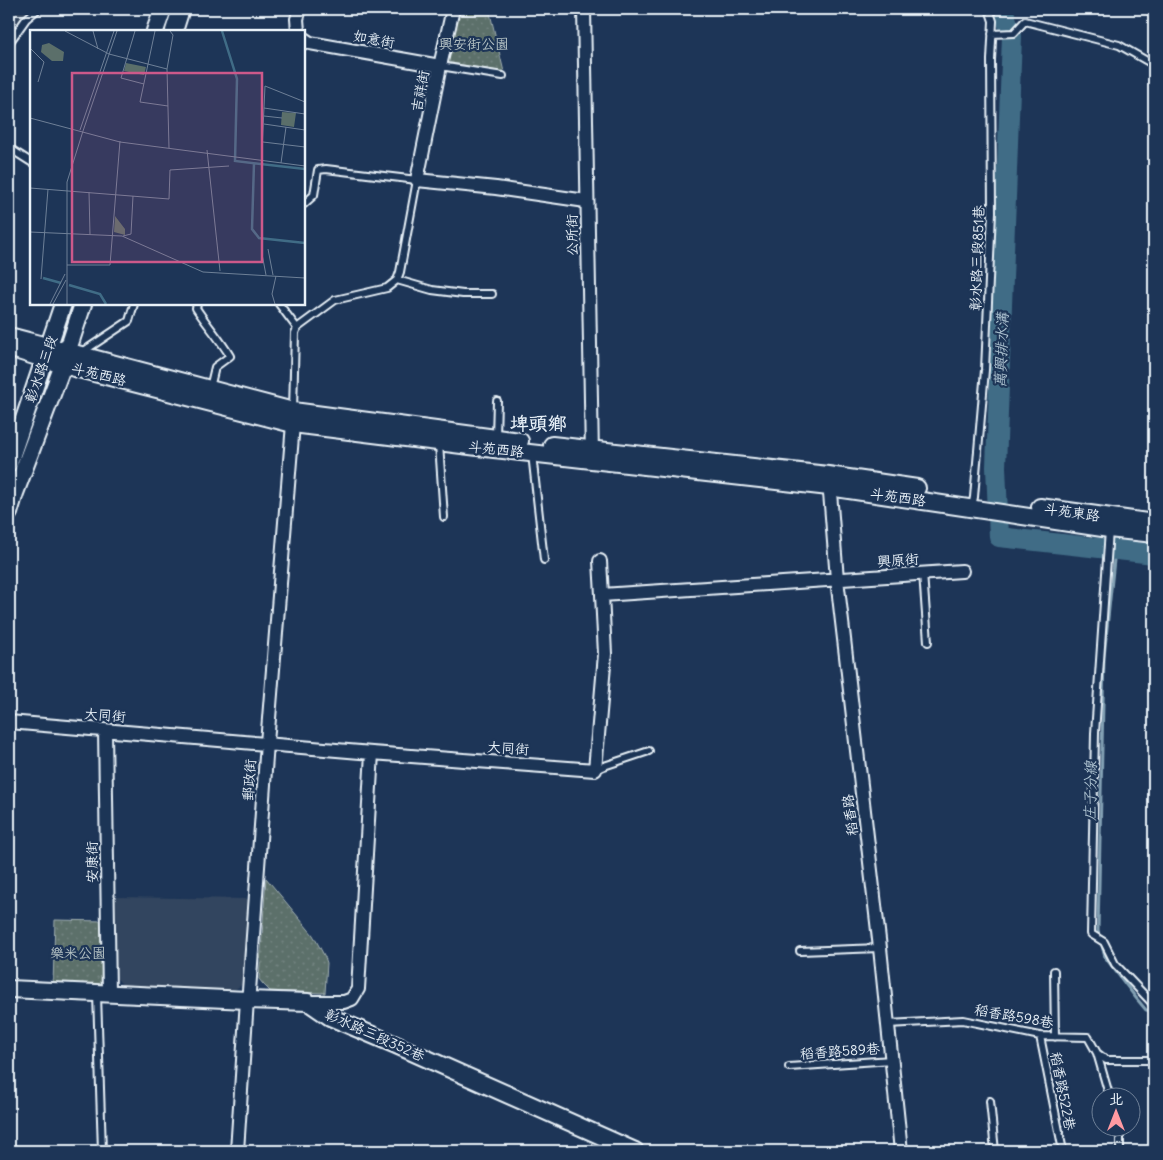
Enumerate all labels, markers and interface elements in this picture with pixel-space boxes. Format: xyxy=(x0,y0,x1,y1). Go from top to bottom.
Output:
street label: 如意街 xyxy=(352,26,396,52)
inset map xyxy=(30,30,305,305)
park label: 興安街公園 xyxy=(439,35,509,53)
street label: 吉祥街 xyxy=(407,69,433,113)
street label: 彰水路三段851巷 xyxy=(966,204,988,311)
street label: 公所街 xyxy=(563,214,581,256)
water label: 萬興排水溝 xyxy=(990,310,1012,388)
street label: 彰水路三段 xyxy=(21,333,61,405)
street label: 斗苑西路 xyxy=(70,358,128,390)
district label: 埤頭鄉 xyxy=(509,411,567,435)
street label: 斗苑西路 xyxy=(467,437,525,461)
street label: 斗苑西路 xyxy=(869,484,927,510)
street label: 斗苑東路 xyxy=(1043,499,1101,525)
street label: 興原街 xyxy=(876,550,920,570)
street label: 大同街 xyxy=(83,704,127,726)
street label: 大同街 xyxy=(486,738,530,758)
street label: 郵政街 xyxy=(239,758,259,802)
water label: 庄子分線 xyxy=(1080,760,1100,821)
street label: 稻香路 xyxy=(839,793,861,837)
street label: 安康街 xyxy=(83,841,101,883)
park label: 樂米公園 xyxy=(50,944,106,962)
street label: 稻香路598巷 xyxy=(973,1000,1056,1032)
street label: 彰水路三段352巷 xyxy=(322,1005,429,1066)
street label: 稻香路589巷 xyxy=(799,1039,882,1063)
street label: 稻香路522巷 xyxy=(1047,1050,1080,1133)
north arrow xyxy=(1090,1088,1140,1138)
text: 北 xyxy=(1109,1090,1123,1108)

